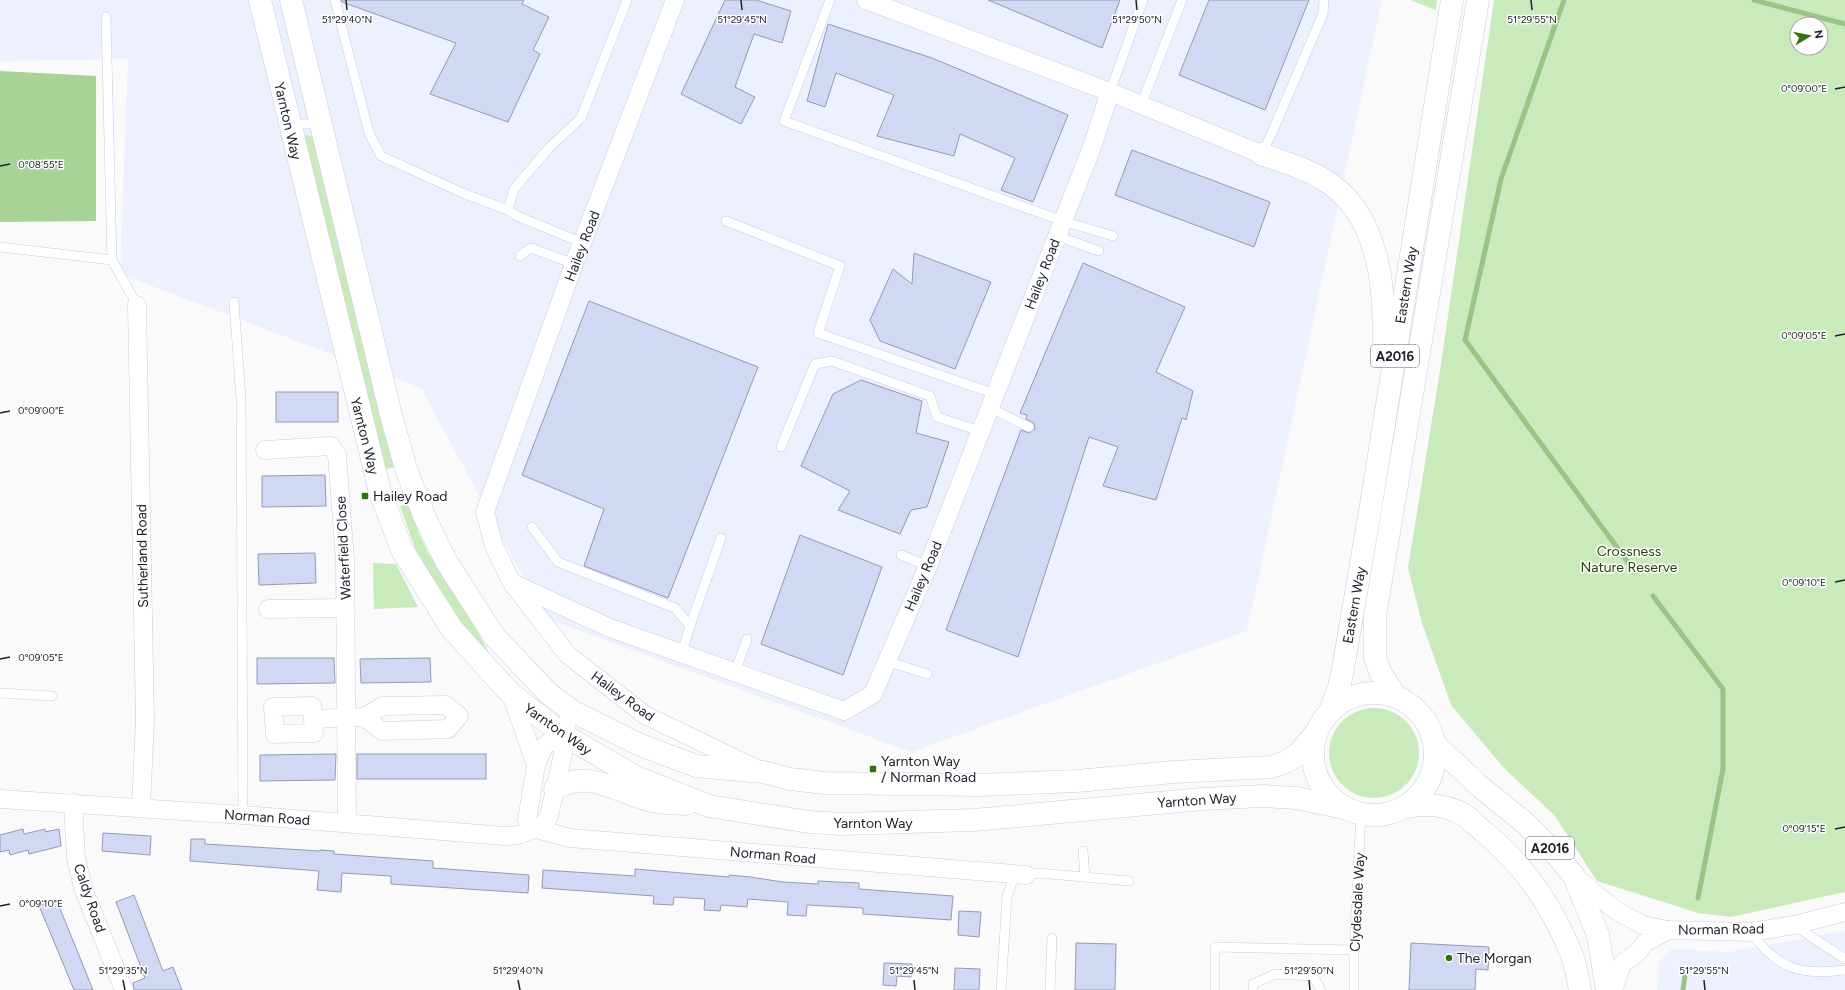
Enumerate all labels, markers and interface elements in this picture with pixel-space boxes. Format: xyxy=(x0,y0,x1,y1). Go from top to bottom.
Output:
text: 51°29'40"N xyxy=(322,13,372,26)
text: 51°29'45"N xyxy=(717,13,767,26)
text: 51°29'50"N xyxy=(1112,13,1162,26)
text: 51°29'55"N xyxy=(1507,13,1557,26)
north arrow xyxy=(1789,16,1829,56)
text: N xyxy=(1811,29,1825,40)
street label: Yarnton Way xyxy=(270,81,305,162)
text: 0°09'00"E xyxy=(1781,82,1827,95)
text: 0°08'55"E xyxy=(18,158,64,171)
street label: Hailey Road xyxy=(561,208,604,284)
street label: Hailey Road xyxy=(1021,236,1064,312)
street label: Eastern Way xyxy=(1392,245,1421,325)
text: 0°09'05"E xyxy=(1781,329,1827,342)
road number: A2016 xyxy=(1371,345,1419,367)
street label: Yarnton Way xyxy=(347,396,382,477)
text: 0°09'00"E xyxy=(18,404,64,417)
place label: Hailey Road xyxy=(373,488,448,505)
marker: Hailey Road xyxy=(360,491,370,501)
street label: Waterfield Close xyxy=(332,495,355,600)
street label: Sutherland Road xyxy=(133,504,152,608)
street label: Hailey Road xyxy=(901,539,946,614)
park label: Crossness Nature Reserve xyxy=(1581,543,1678,576)
street label: Eastern Way xyxy=(1339,565,1370,645)
text: 0°09'10"E xyxy=(1782,576,1826,589)
text: 0°09'05"E xyxy=(18,651,64,664)
street label: Hailey Road xyxy=(588,668,658,725)
street label: Yarnton Way xyxy=(520,700,596,759)
place label: Yarnton Way / Norman Road xyxy=(881,753,976,786)
marker: Yarnton Way / Norman Road xyxy=(868,764,878,774)
street label: Yarnton Way xyxy=(1157,789,1238,812)
street label: Norman Road xyxy=(223,806,311,829)
street label: Yarnton Way xyxy=(833,815,913,832)
text: 0°09'15"E xyxy=(1782,822,1826,835)
road number: A2016 xyxy=(1526,837,1574,859)
street label: Norman Road xyxy=(729,843,817,868)
street label: Clydesdale Way xyxy=(1346,851,1369,952)
street label: Caldy Road xyxy=(70,862,109,935)
text: 0°09'10"E xyxy=(19,897,63,910)
street label: Norman Road xyxy=(1678,920,1764,939)
place label: The Morgan xyxy=(1457,950,1532,967)
marker: The Morgan xyxy=(1444,953,1454,963)
text: 51°29'35"N xyxy=(99,964,147,977)
text: 51°29'40"N xyxy=(493,964,543,977)
text: 51°29'45"N xyxy=(889,964,939,977)
text: 51°29'50"N xyxy=(1284,964,1334,977)
text: 51°29'55"N xyxy=(1679,964,1729,977)

